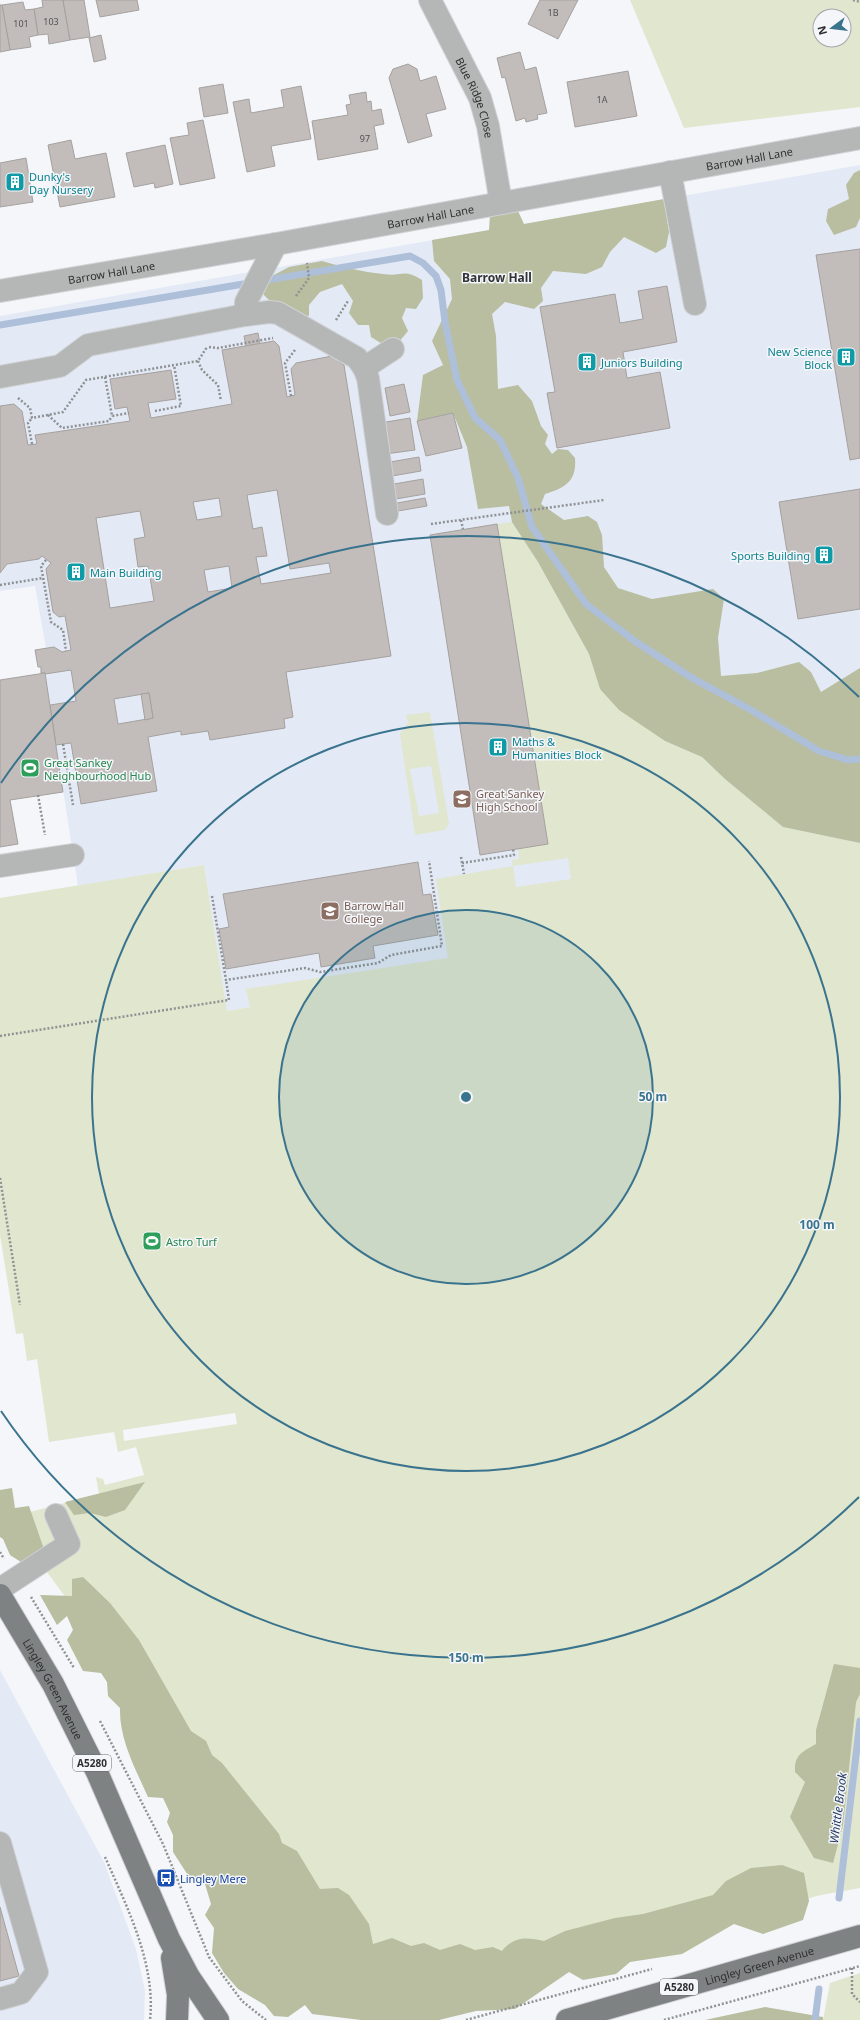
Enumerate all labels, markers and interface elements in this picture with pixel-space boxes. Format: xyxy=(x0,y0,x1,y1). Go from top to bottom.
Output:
house number: 1B xyxy=(548,6,559,19)
north arrow xyxy=(812,8,852,48)
house number: 103 xyxy=(43,15,59,28)
house number: 101 xyxy=(13,17,29,30)
text: N xyxy=(813,24,830,37)
street label: Blue Ridge Close xyxy=(453,54,497,139)
house number: 1A xyxy=(597,93,608,106)
house number: 97 xyxy=(360,132,370,145)
street label: Barrow Hall Lane xyxy=(705,143,794,173)
place label: Dunky's Day Nursery xyxy=(29,169,93,197)
building icon: Dunky's Day Nursery xyxy=(4,171,26,193)
street label: Barrow Hall Lane xyxy=(386,201,475,231)
street label: Barrow Hall Lane xyxy=(67,257,156,287)
district label: Barrow Hall xyxy=(462,269,532,286)
place label: New Science Block xyxy=(768,344,832,372)
building icon: New Science Block xyxy=(835,346,857,368)
building icon: Juniors Building xyxy=(576,351,598,373)
place label: Juniors Building xyxy=(600,355,683,370)
building icon: Sports Building xyxy=(813,544,835,566)
place label: Sports Building xyxy=(731,548,810,563)
building icon: Main Building xyxy=(65,561,87,583)
place label: Main Building xyxy=(90,565,161,580)
place label: Maths & Humanities Block xyxy=(512,734,602,762)
building icon: Maths & Humanities Block xyxy=(487,736,509,758)
place label: Great Sankey Neighbourhood Hub xyxy=(44,755,151,783)
sports icon: Great Sankey Neighbourhood Hub xyxy=(19,757,41,779)
place label: Great Sankey High School xyxy=(476,786,544,814)
school or university icon: Great Sankey High School xyxy=(451,788,473,810)
place label: Barrow Hall College xyxy=(344,898,404,926)
school or university icon: Barrow Hall College xyxy=(319,900,341,922)
text: 50 m xyxy=(639,1088,667,1105)
centre of rings xyxy=(459,1090,473,1104)
text: 100 m xyxy=(799,1216,835,1233)
sports icon: Astro Turf xyxy=(141,1230,163,1252)
place label: Astro Turf xyxy=(166,1234,218,1249)
street label: Lingley Green Avenue xyxy=(20,1636,87,1742)
text: 150 m xyxy=(448,1649,484,1666)
road number: A5280 xyxy=(73,1755,111,1771)
water label: Whittle Brook xyxy=(825,1770,851,1845)
bus stop icon: Lingley Mere xyxy=(155,1867,177,1889)
place label: Lingley Mere xyxy=(180,1871,246,1886)
street label: Lingley Green Avenue xyxy=(703,1942,815,1988)
road number: A5280 xyxy=(660,1979,698,1995)

